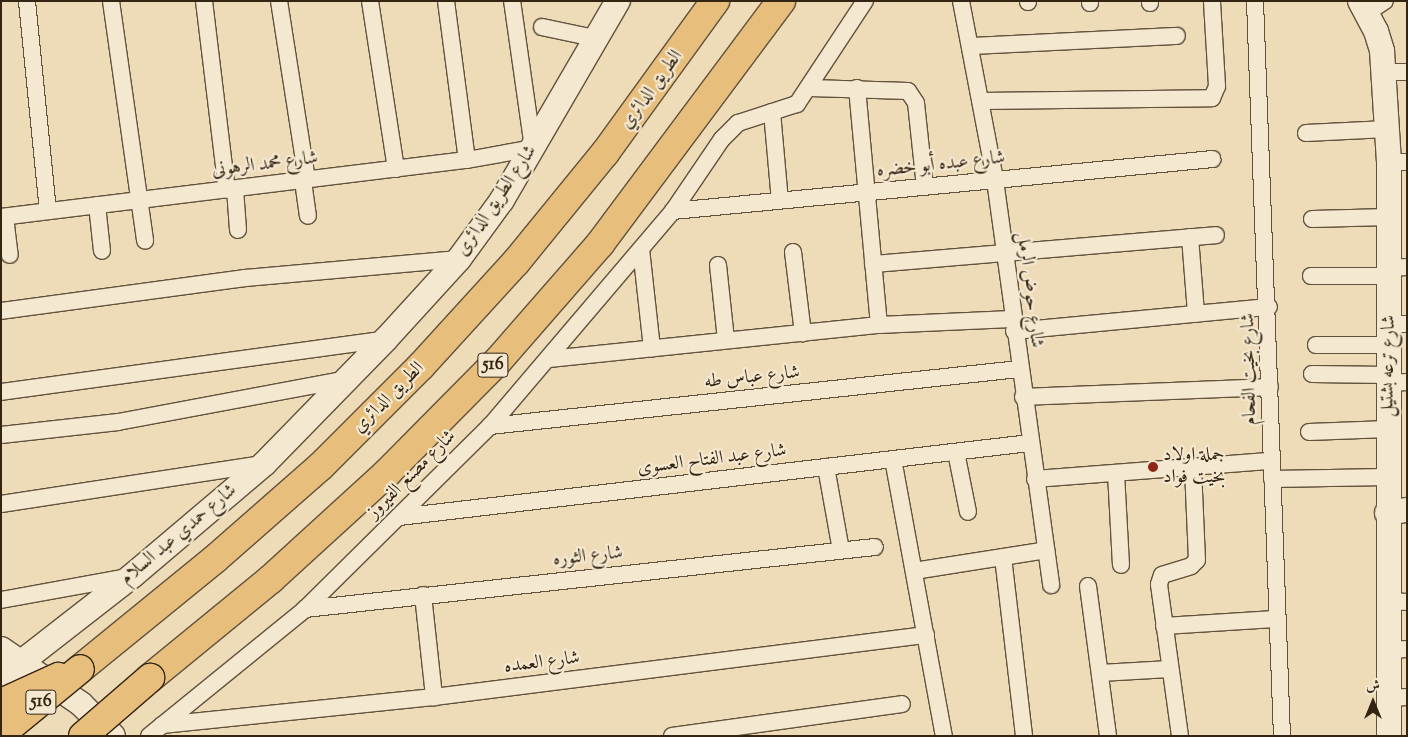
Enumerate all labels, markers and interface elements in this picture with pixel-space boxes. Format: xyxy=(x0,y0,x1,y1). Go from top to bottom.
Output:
street label: الطريق الدائري xyxy=(616,46,688,134)
street label: شارع الطريق الدائرى xyxy=(452,141,542,261)
street label: شارع محمد الرهونى xyxy=(211,147,319,183)
street label: شارع عبده أبو خضره xyxy=(876,147,1006,183)
street label: شارع حوض الرمل xyxy=(1011,231,1047,349)
street label: شارع بخيت الفحام xyxy=(1238,313,1262,425)
street label: شارع ترعه بشتيل xyxy=(1377,315,1401,417)
road number: 516 xyxy=(477,350,509,380)
street label: الطريق الدائري xyxy=(348,357,430,439)
street label: شارع عباس طه xyxy=(703,362,801,394)
street label: شارع مصنع الفيروز xyxy=(363,426,461,524)
street label: شارع عبد الفتاح العسوى xyxy=(636,440,788,480)
place label: جملة اولاد بخيت فواد xyxy=(1163,445,1225,489)
marker: جملة اولاد بخيت فواد xyxy=(1147,461,1159,473)
street label: شارع حمدي عبد السلام xyxy=(116,480,242,590)
street label: شارع الثوره xyxy=(552,542,624,572)
street label: شارع العمده xyxy=(503,647,581,679)
north arrow xyxy=(1348,677,1398,727)
text: ش xyxy=(1366,677,1380,697)
road number: 516 xyxy=(25,686,57,718)

